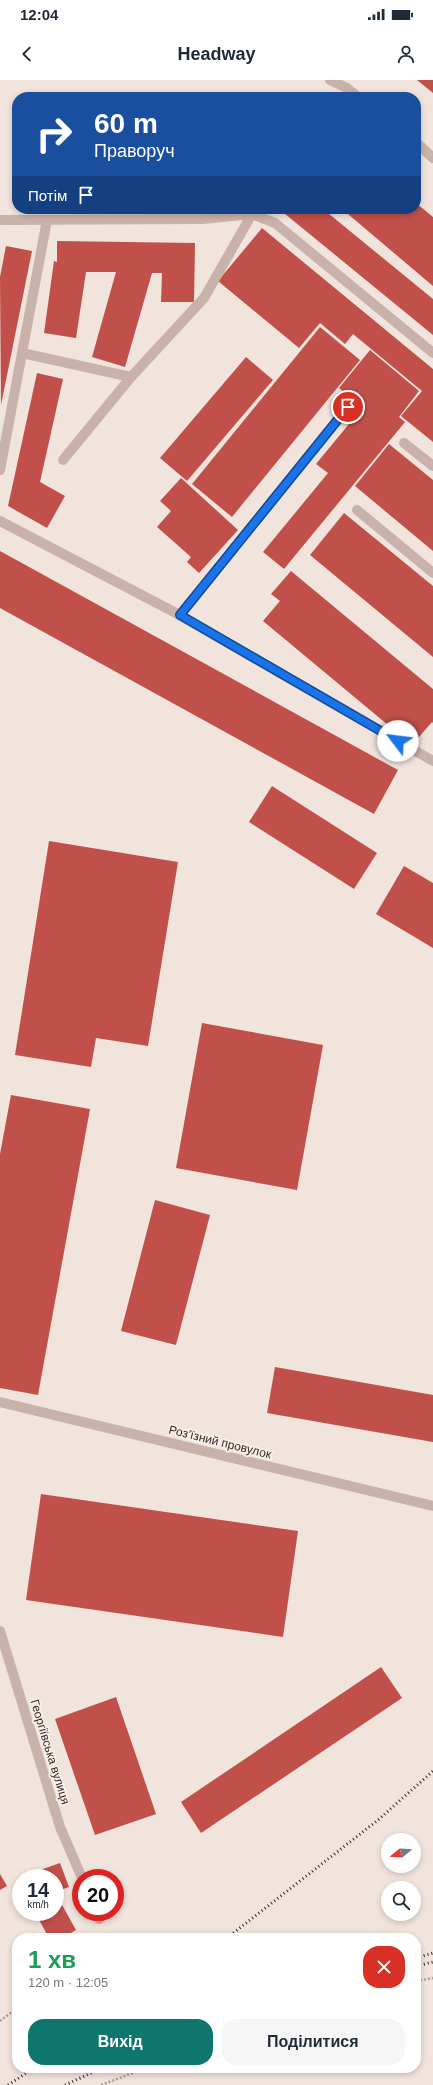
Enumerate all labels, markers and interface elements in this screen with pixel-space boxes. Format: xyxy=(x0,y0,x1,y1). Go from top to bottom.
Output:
text: 12:04 xyxy=(20,6,58,23)
icon: back xyxy=(16,43,38,65)
icon: person xyxy=(395,43,417,65)
text: Headway xyxy=(177,44,256,64)
icon: right xyxy=(28,108,80,160)
text: 60 m xyxy=(94,108,158,139)
text: Праворуч xyxy=(94,141,175,161)
icon: arrive xyxy=(75,184,97,206)
text: Потім xyxy=(28,187,67,204)
pin xyxy=(331,390,365,424)
icon: arrive xyxy=(337,396,359,418)
position arrow xyxy=(377,720,419,762)
street label: Роз’їзний провулок xyxy=(167,1422,273,1462)
street label: Георгіївська вулиця xyxy=(27,1698,73,1806)
north arrow xyxy=(381,1833,421,1873)
map controls xyxy=(381,1833,421,1921)
speed limit sign: 20 xyxy=(72,1869,124,1921)
text: 14 xyxy=(27,1879,49,1901)
button: search xyxy=(381,1881,421,1921)
text: km/h xyxy=(27,1899,49,1910)
text: 1 хв xyxy=(28,1946,76,1973)
button: close xyxy=(363,1946,405,1988)
text: 120 m · 12:05 xyxy=(28,1975,108,1990)
button: Вихід xyxy=(28,2019,213,2065)
button: Поділитися xyxy=(221,2019,405,2065)

